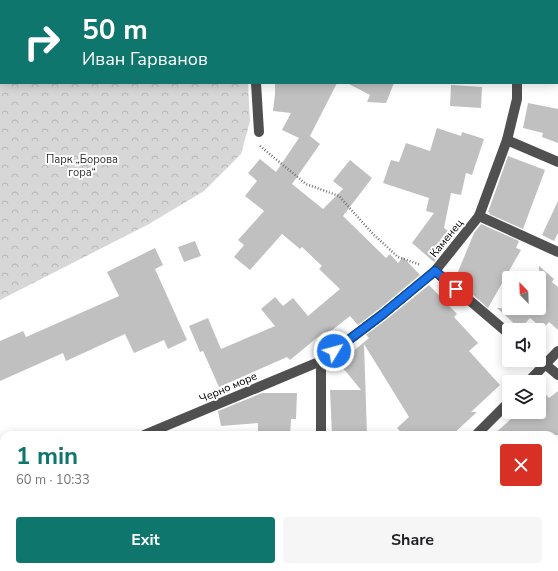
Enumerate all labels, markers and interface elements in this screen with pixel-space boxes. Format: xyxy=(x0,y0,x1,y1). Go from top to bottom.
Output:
text: 50 m xyxy=(82,11,148,49)
icon: right xyxy=(16,16,68,68)
text: Иван Гарванов xyxy=(82,47,208,71)
park label: Парк „Борова гора“ xyxy=(46,152,118,180)
street label: Каменец xyxy=(426,216,467,261)
north arrow xyxy=(502,271,546,315)
map controls xyxy=(502,271,546,419)
pin xyxy=(439,272,473,306)
icon: arrive xyxy=(445,278,467,300)
button: sound xyxy=(502,323,546,367)
position arrow xyxy=(313,330,355,372)
street label: Черно море xyxy=(197,369,259,406)
button: layers xyxy=(502,375,546,419)
text: 1 min xyxy=(16,440,78,472)
button: close xyxy=(500,444,542,486)
text: 60 m · 10:33 xyxy=(16,471,90,489)
button: Exit xyxy=(16,517,275,563)
button: Share xyxy=(283,517,542,563)

